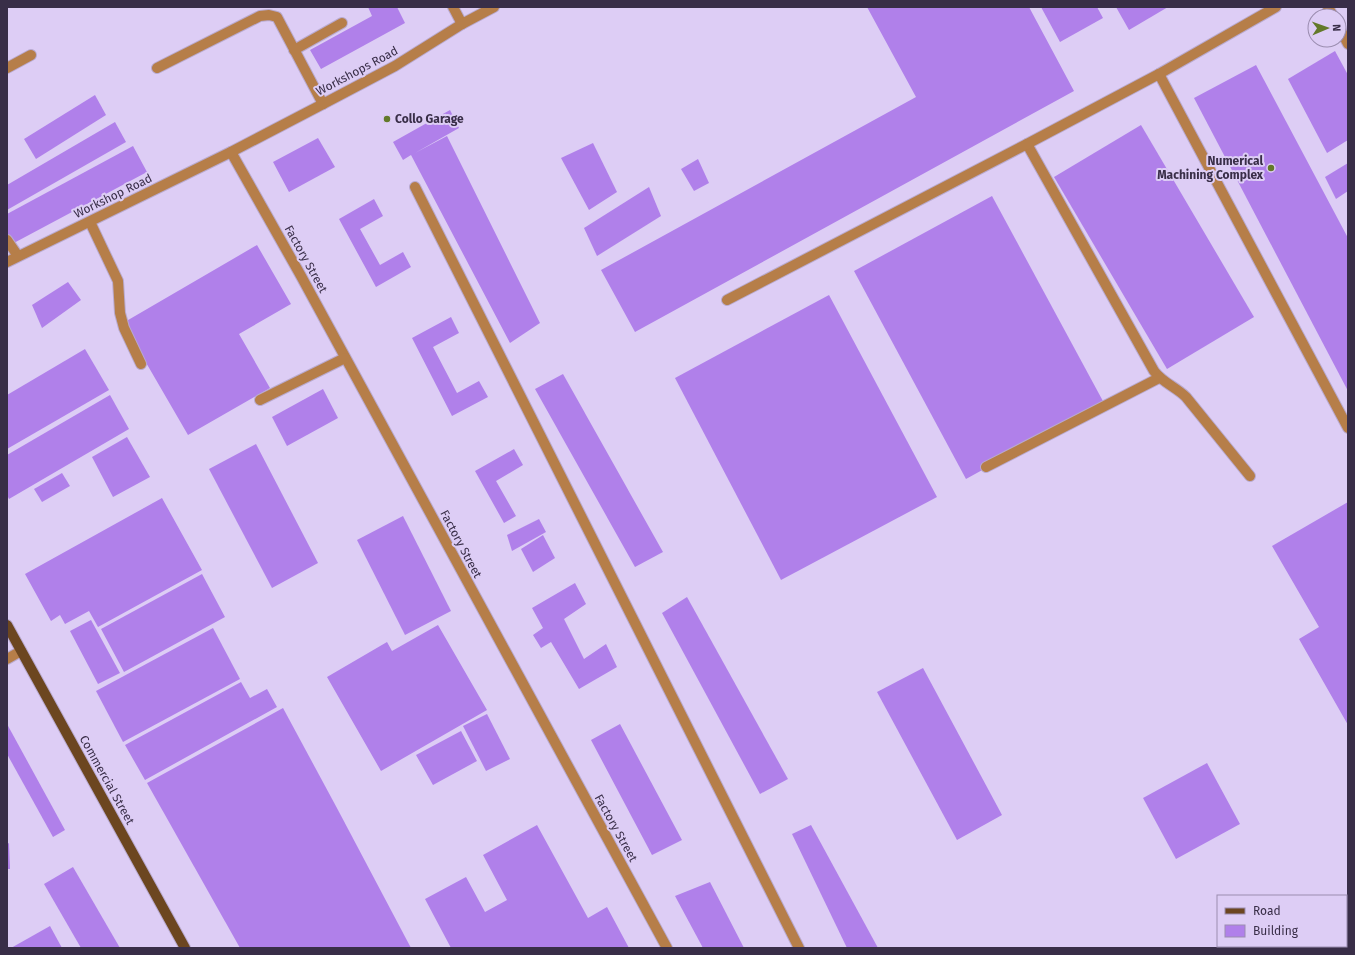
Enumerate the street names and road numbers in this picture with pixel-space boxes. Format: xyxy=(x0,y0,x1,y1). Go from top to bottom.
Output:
street label: Workshops Road xyxy=(314,44,400,98)
street label: Workshop Road xyxy=(72,171,154,221)
street label: Factory Street xyxy=(282,223,331,296)
street label: Factory Street xyxy=(437,508,485,581)
street label: Commercial Street xyxy=(77,733,138,828)
street label: Factory Street xyxy=(592,792,641,865)

